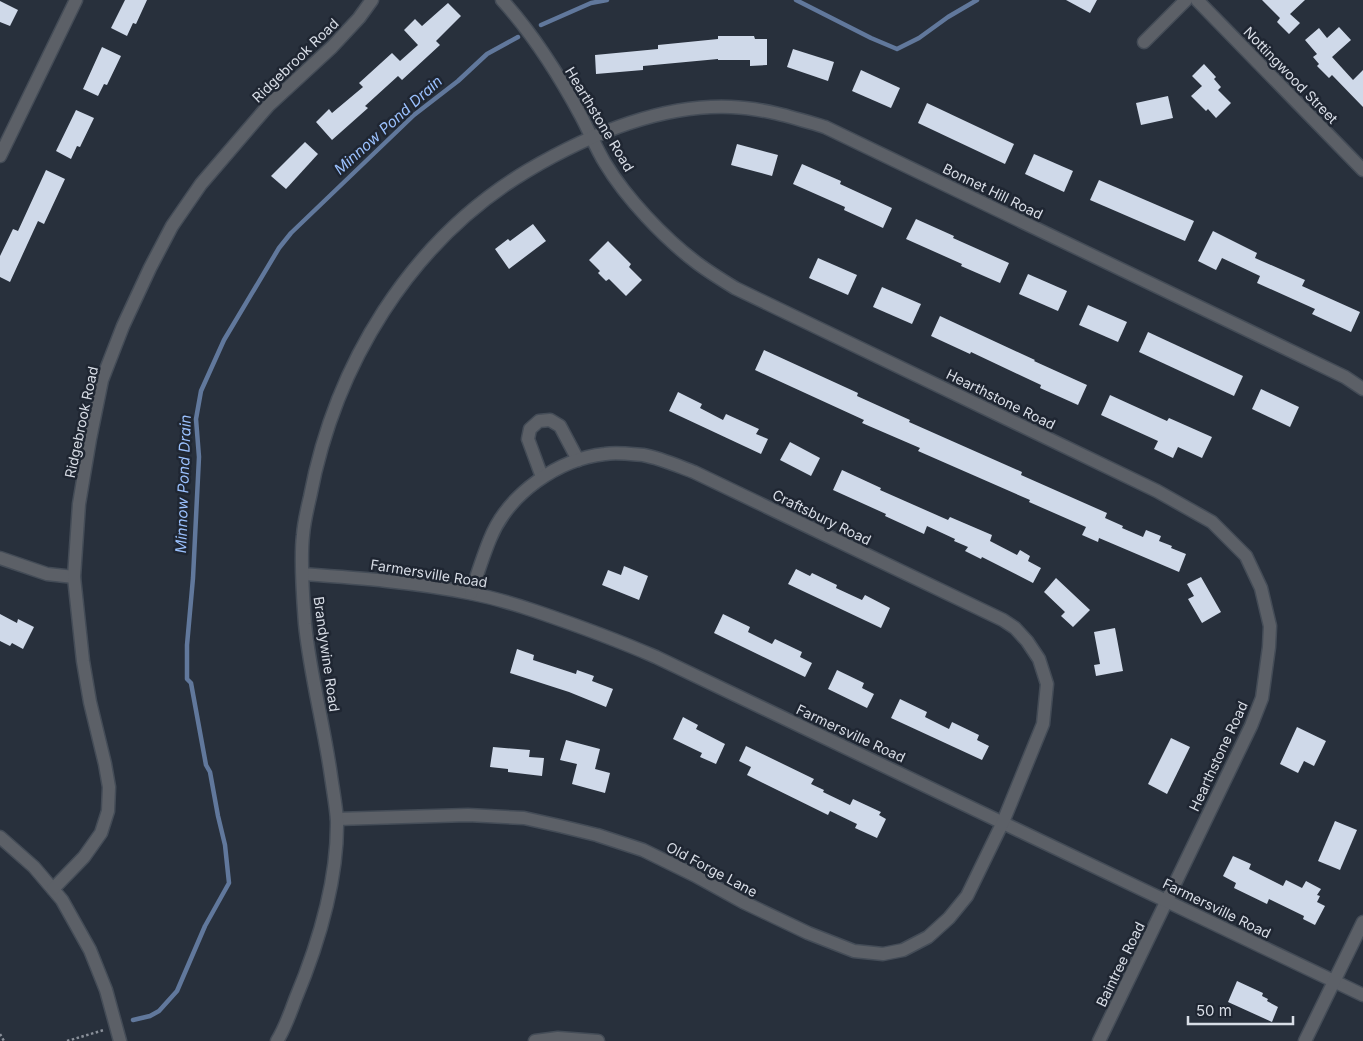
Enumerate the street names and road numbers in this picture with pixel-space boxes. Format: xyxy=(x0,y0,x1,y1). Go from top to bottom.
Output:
street label: Ridgebrook Road xyxy=(248,14,342,106)
street label: Nottingwood Street xyxy=(1240,23,1342,127)
street label: Hearthstone Road xyxy=(562,64,638,174)
street label: Bonnet Hill Road xyxy=(940,159,1046,223)
street label: Ridgebrook Road xyxy=(61,365,101,479)
street label: Hearthstone Road xyxy=(944,365,1058,433)
street label: Craftsbury Road xyxy=(770,486,874,548)
street label: Farmersville Road xyxy=(369,555,489,591)
street label: Brandywine Road xyxy=(311,595,343,713)
street label: Hearthstone Road xyxy=(1185,698,1251,814)
street label: Farmersville Road xyxy=(794,700,908,766)
street label: Old Forge Lane xyxy=(664,838,760,900)
street label: Farmersville Road xyxy=(1160,874,1274,942)
street label: Baintree Road xyxy=(1092,919,1148,1009)

